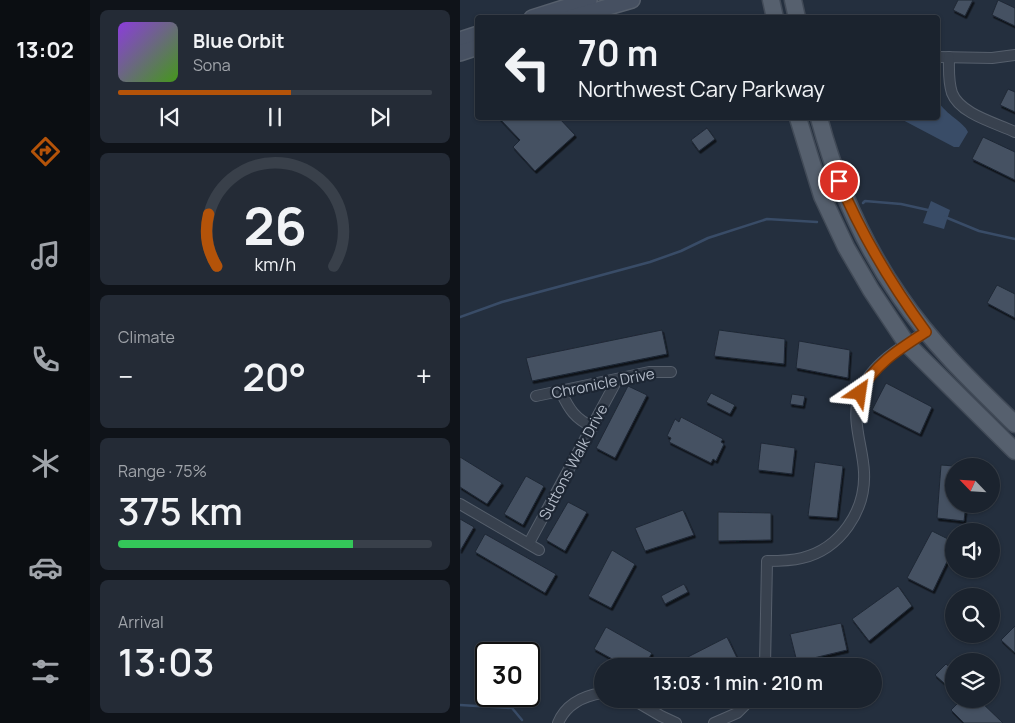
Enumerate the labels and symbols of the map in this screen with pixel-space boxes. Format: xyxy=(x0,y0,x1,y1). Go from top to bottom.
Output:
pin xyxy=(818,160,860,202)
street label: Chronicle Drive xyxy=(550,363,657,403)
position arrow xyxy=(833,366,885,418)
street label: Suttons Walk Drive xyxy=(534,400,613,524)
north arrow xyxy=(945,458,1000,512)
speed limit sign: 30 xyxy=(475,642,540,707)

